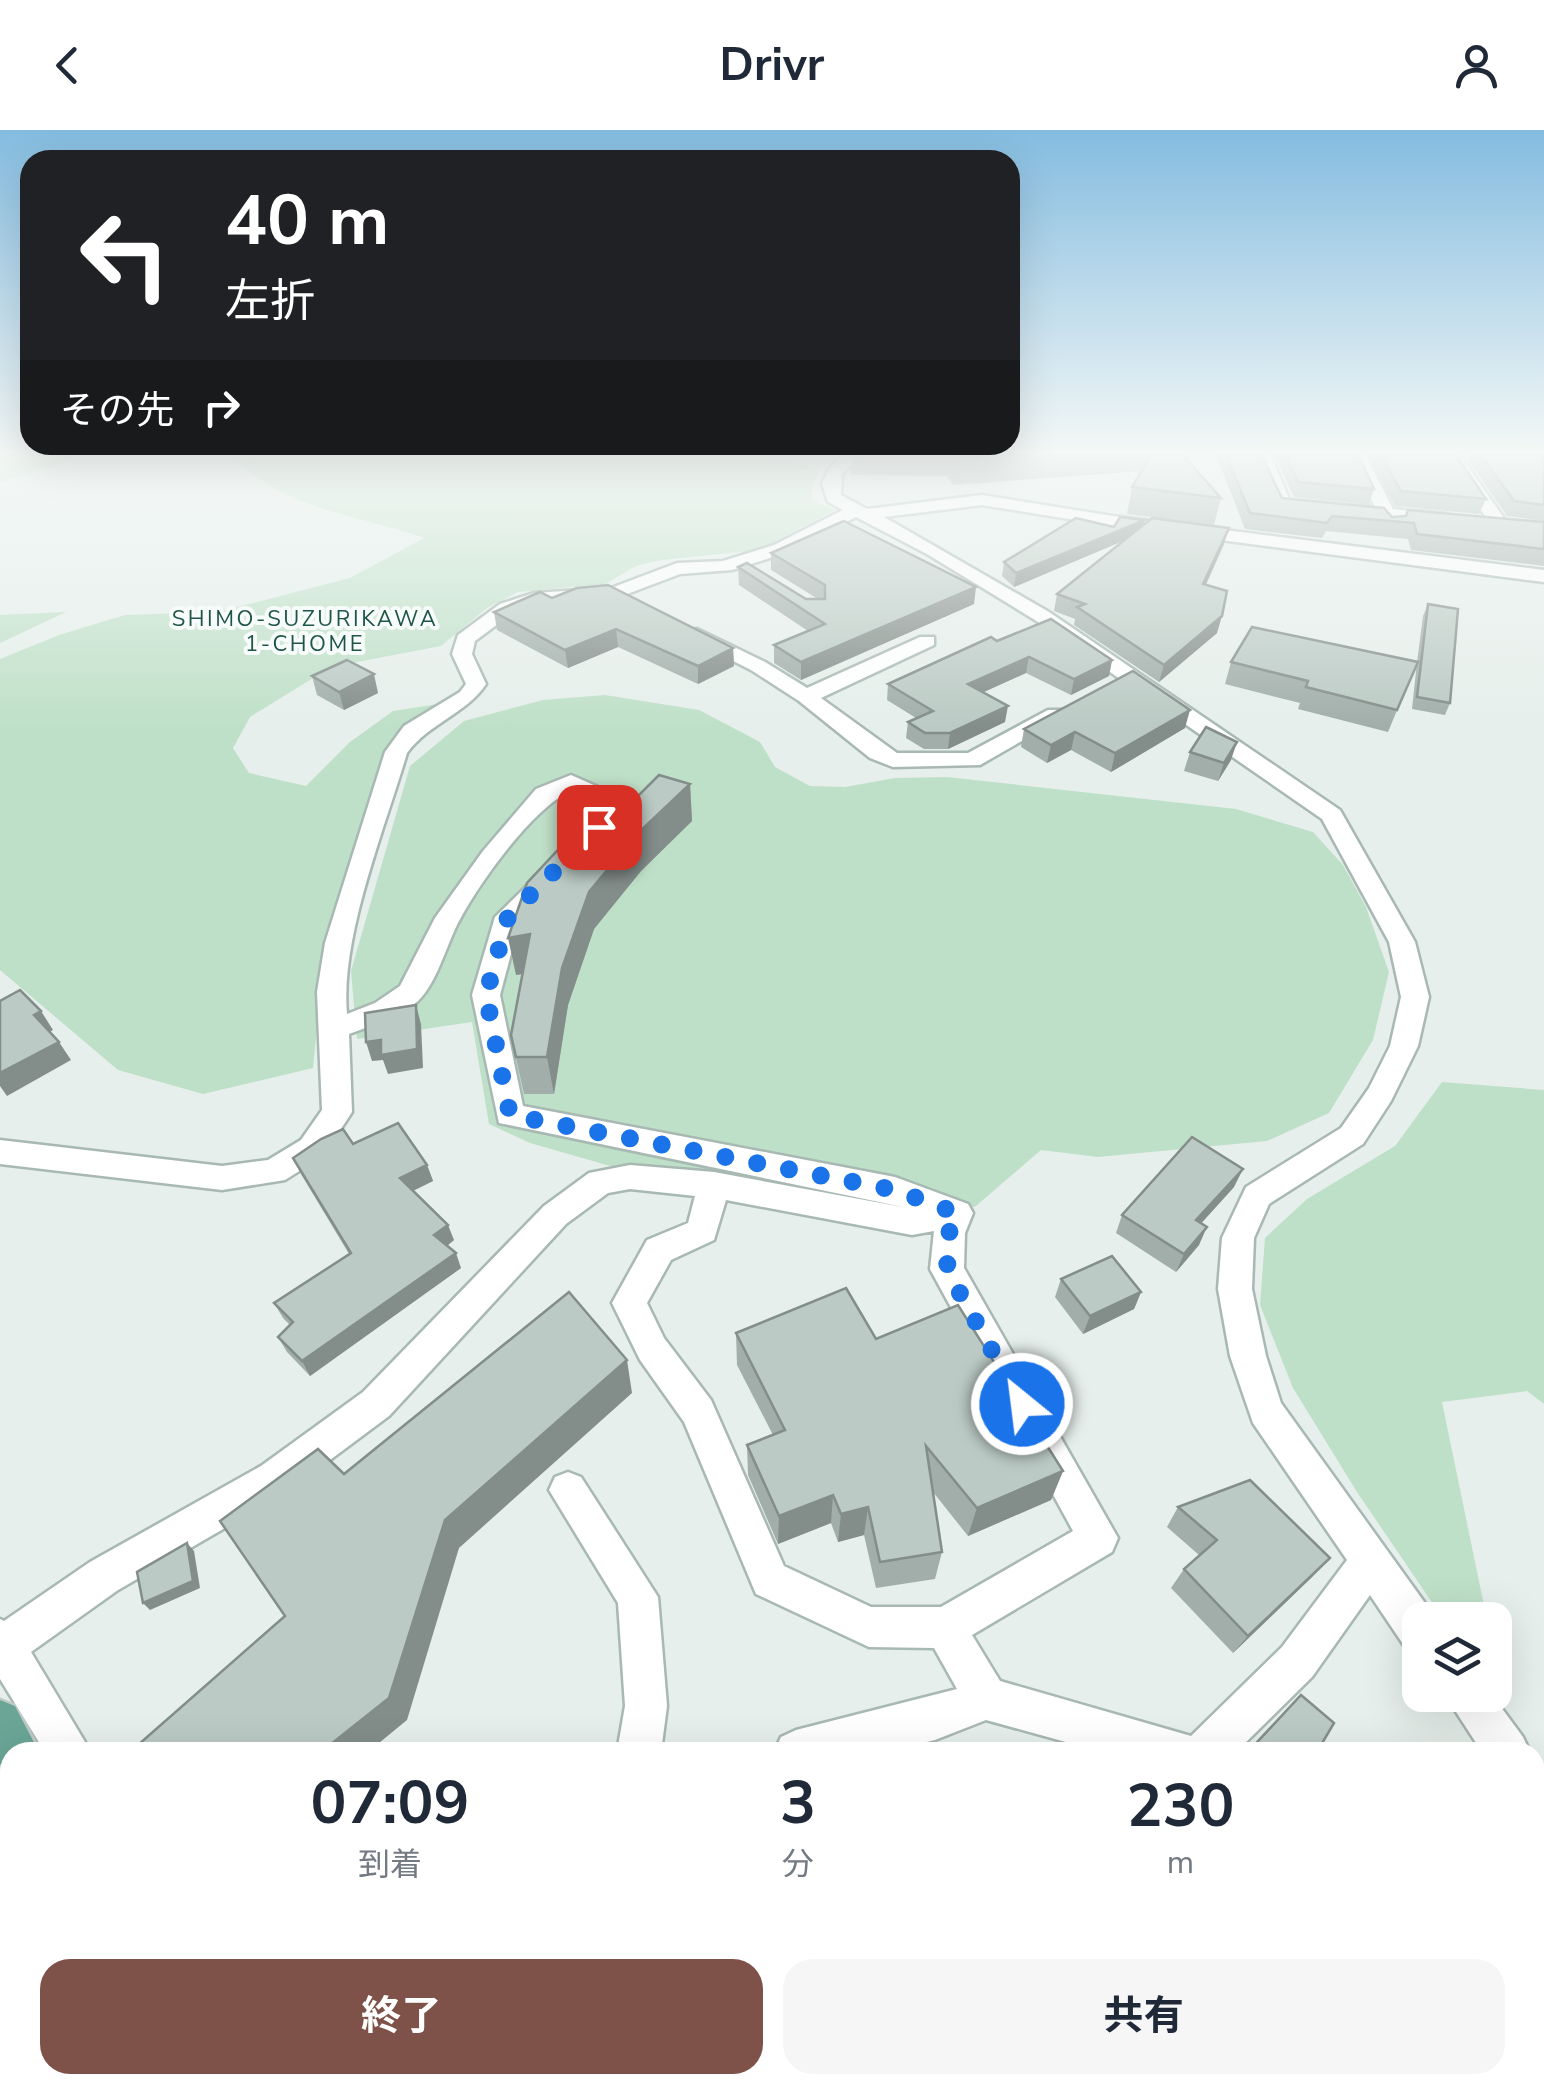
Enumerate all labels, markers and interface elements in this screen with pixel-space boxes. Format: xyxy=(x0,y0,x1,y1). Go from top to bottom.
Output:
text: Drivr xyxy=(720,35,824,96)
icon: back xyxy=(40,38,95,93)
icon: person xyxy=(1449,38,1504,93)
text: 40 m xyxy=(225,173,389,269)
icon: left xyxy=(60,190,190,320)
text: 左折 xyxy=(225,271,315,332)
icon: right xyxy=(194,380,249,435)
text: その先 xyxy=(60,385,174,436)
district label: SHIMO-SUZURIKAWA 1-CHOME xyxy=(172,604,438,659)
pin xyxy=(557,785,642,870)
icon: arrive xyxy=(572,800,627,855)
position arrow xyxy=(970,1352,1074,1456)
map controls xyxy=(1402,1602,1512,1712)
button: layers xyxy=(1402,1602,1512,1712)
text: 07:09 xyxy=(311,1762,469,1844)
text: 3 xyxy=(780,1762,816,1844)
text: 230 xyxy=(1126,1765,1234,1847)
text: m xyxy=(1167,1841,1194,1884)
text: 到着 xyxy=(358,1843,422,1886)
text: 分 xyxy=(782,1843,814,1886)
button: 終了 xyxy=(40,1959,763,2074)
button: 共有 xyxy=(783,1959,1505,2074)

